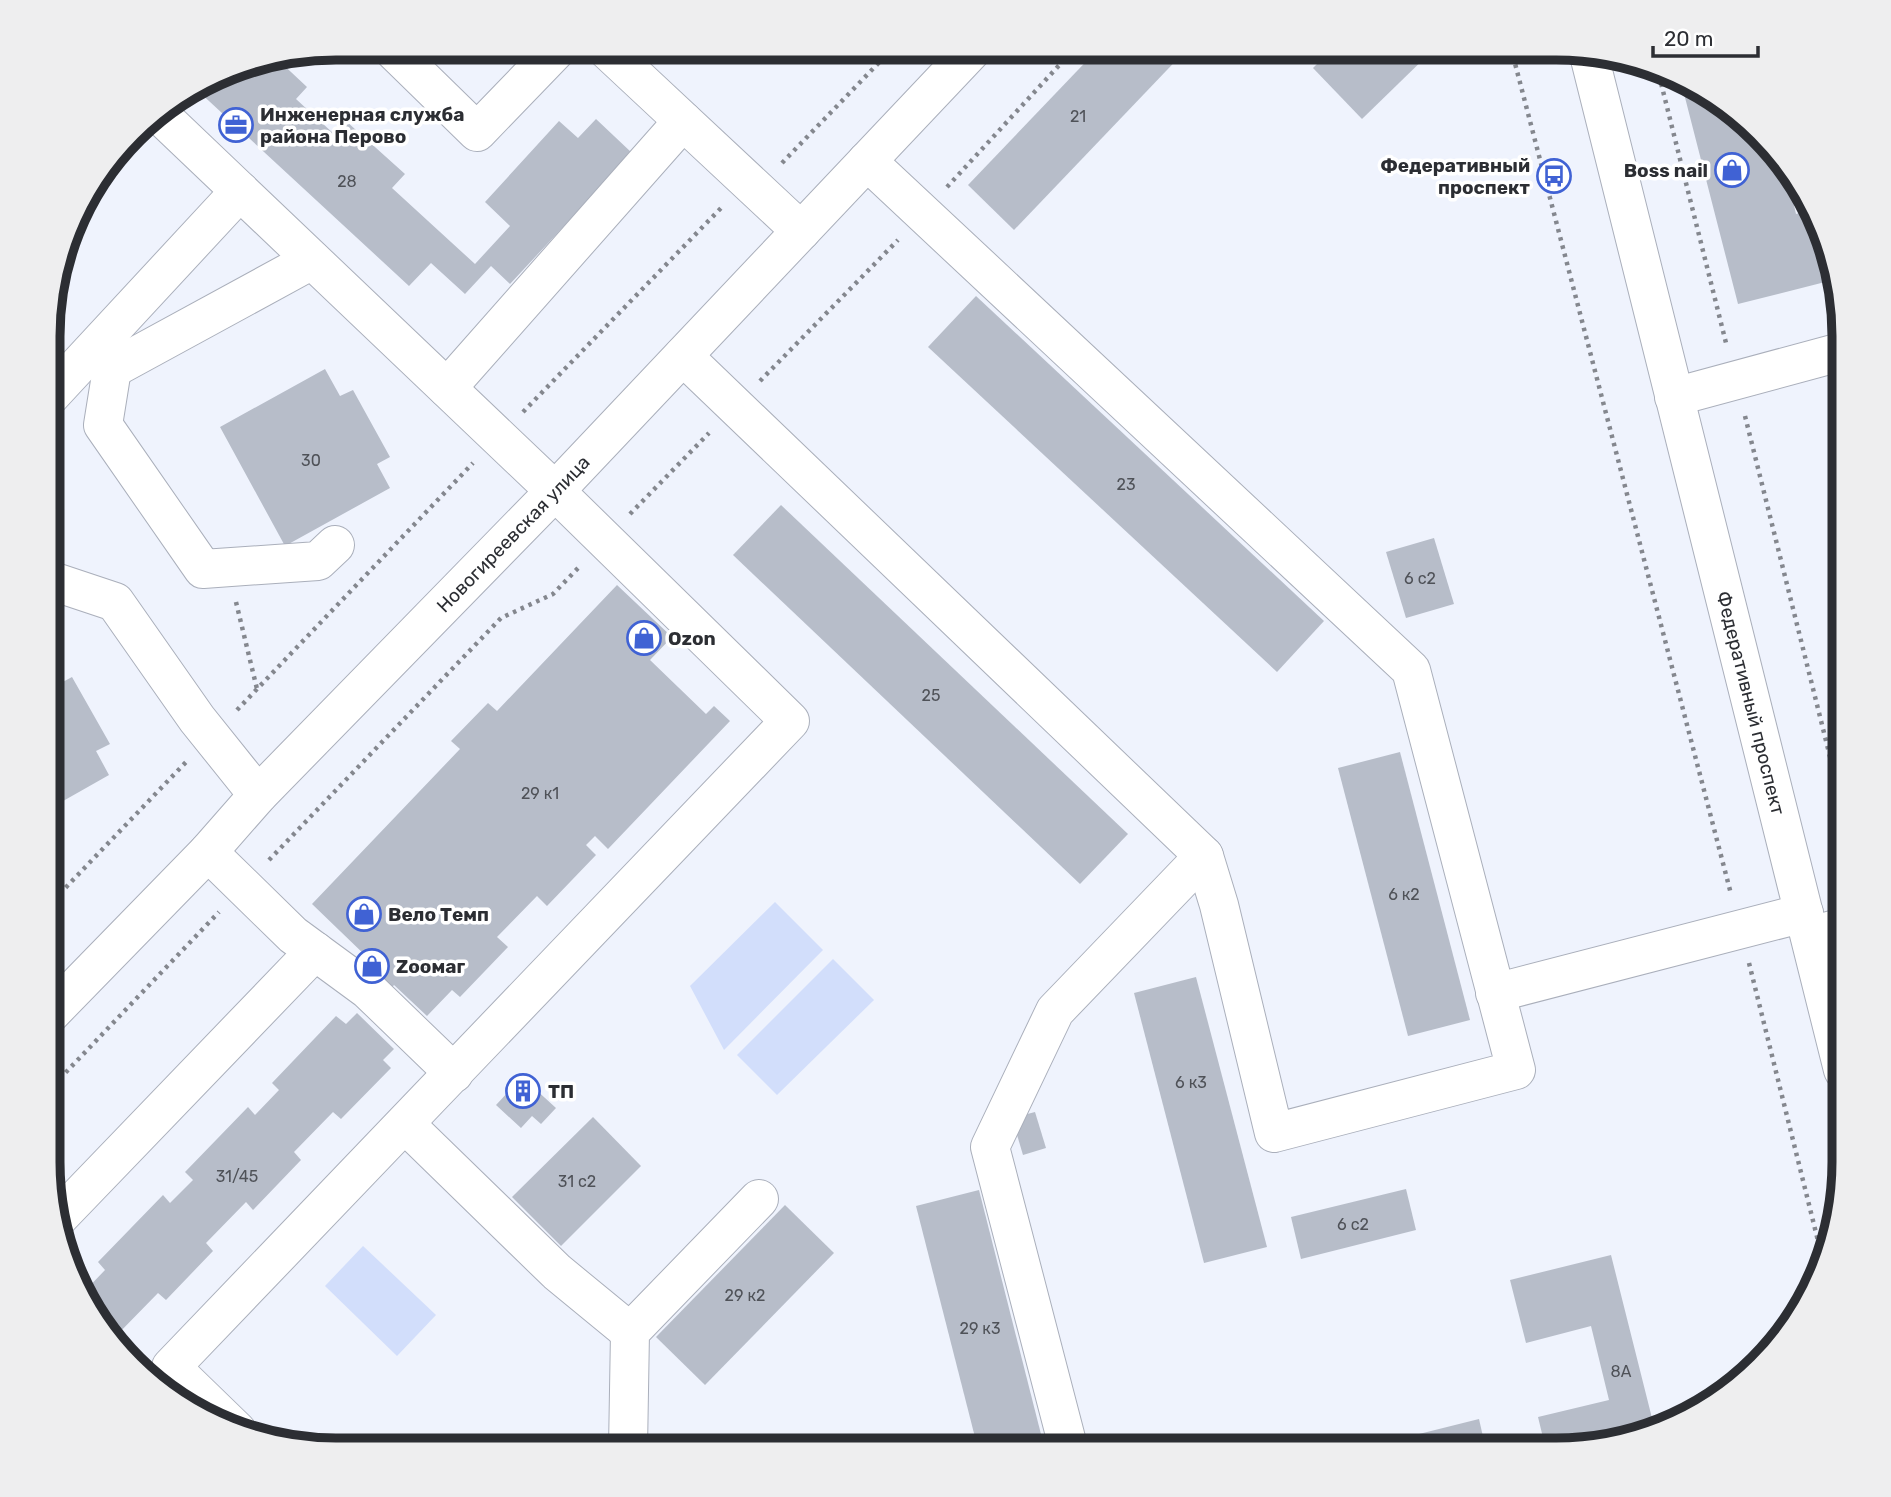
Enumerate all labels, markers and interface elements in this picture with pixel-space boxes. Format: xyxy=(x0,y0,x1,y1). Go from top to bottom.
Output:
scale bar xyxy=(1653,14,1758,58)
text: 20 m xyxy=(1664,26,1713,51)
place label: Инженерная служба района Перово xyxy=(260,103,464,148)
office icon: Инженерная служба района Перово xyxy=(217,106,255,144)
house number: 21 xyxy=(1070,107,1086,126)
shop icon: Boss nail xyxy=(1713,151,1751,189)
place label: Федеративный проспект xyxy=(1380,154,1531,199)
bus stop icon: Федеративный проспект xyxy=(1535,157,1573,195)
place label: Boss nail xyxy=(1624,159,1708,182)
house number: 28 xyxy=(337,172,357,191)
street label: Новогиреевская улица xyxy=(432,450,594,617)
house number: 30 xyxy=(301,451,321,470)
house number: 23 xyxy=(1116,475,1136,494)
house number: 6 с2 xyxy=(1404,569,1436,588)
street label: Федеративный проспект xyxy=(1712,589,1790,817)
shop icon: Ozon xyxy=(625,619,663,657)
place label: Ozon xyxy=(668,627,716,650)
house number: 25 xyxy=(922,686,940,705)
house number: 29 к1 xyxy=(521,784,559,803)
house number: 6 к2 xyxy=(1388,885,1420,904)
shop icon: Вело Темп xyxy=(345,895,383,933)
place label: Вело Темп xyxy=(388,903,489,926)
shop icon: Zooмаг xyxy=(353,947,391,985)
place label: Zooмаг xyxy=(396,955,465,978)
building icon: ТП xyxy=(504,1072,542,1110)
house number: 6 к3 xyxy=(1175,1073,1207,1092)
place label: ТП xyxy=(548,1080,574,1103)
house number: 31/45 xyxy=(216,1167,258,1186)
house number: 31 с2 xyxy=(558,1172,596,1191)
house number: 6 с2 xyxy=(1337,1215,1369,1234)
house number: 29 к2 xyxy=(725,1286,765,1305)
house number: 29 к3 xyxy=(960,1319,1001,1338)
house number: 8А xyxy=(1611,1362,1632,1381)

